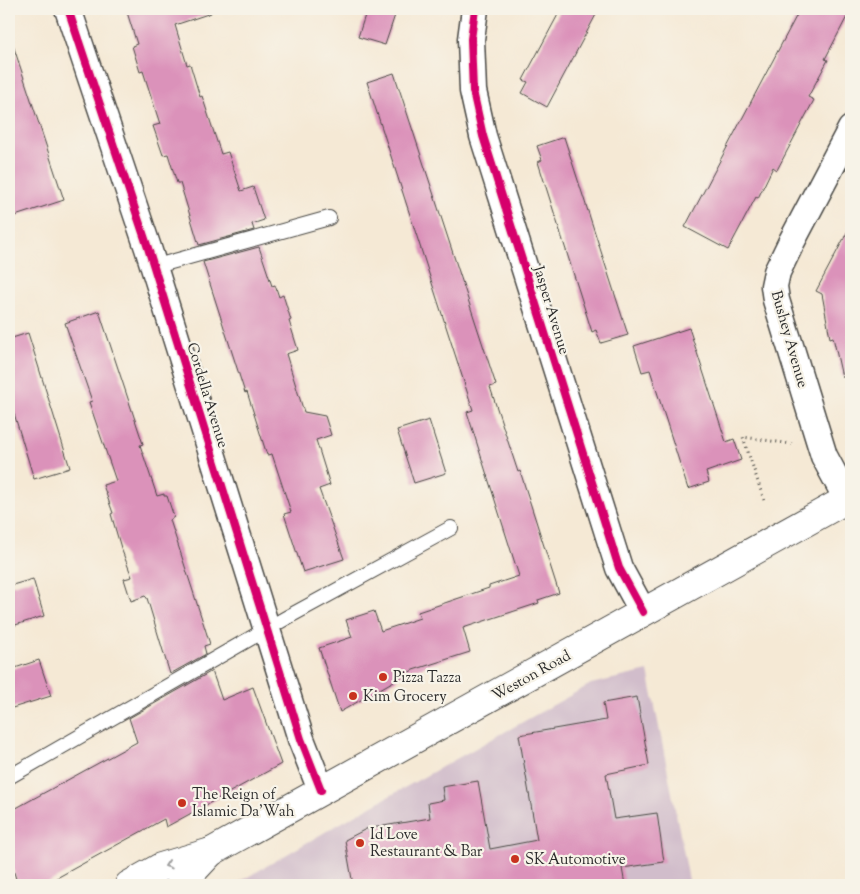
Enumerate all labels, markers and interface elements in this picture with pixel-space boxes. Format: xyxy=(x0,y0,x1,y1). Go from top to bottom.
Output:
street label: Jasper Avenue xyxy=(527,263,574,357)
street label: Bushey Avenue xyxy=(765,288,812,390)
street label: Cordella Avenue xyxy=(181,340,233,451)
street label: Weston Road xyxy=(489,646,575,707)
place label: Pizza Tazza xyxy=(393,668,461,689)
marker: Pizza Tazza xyxy=(377,671,389,683)
place label: Kim Grocery xyxy=(363,687,447,708)
marker: Kim Grocery xyxy=(347,690,359,702)
place label: The Reign of Islamic Da'Wah xyxy=(192,785,295,823)
marker: The Reign of Islamic Da'Wah xyxy=(176,797,188,809)
place label: Id Love Restaurant & Bar xyxy=(370,825,483,863)
marker: Id Love Restaurant & Bar xyxy=(354,837,366,849)
place label: SK Automotive xyxy=(525,850,626,871)
marker: SK Automotive xyxy=(509,853,521,865)
one-way arrow xyxy=(164,859,173,869)

